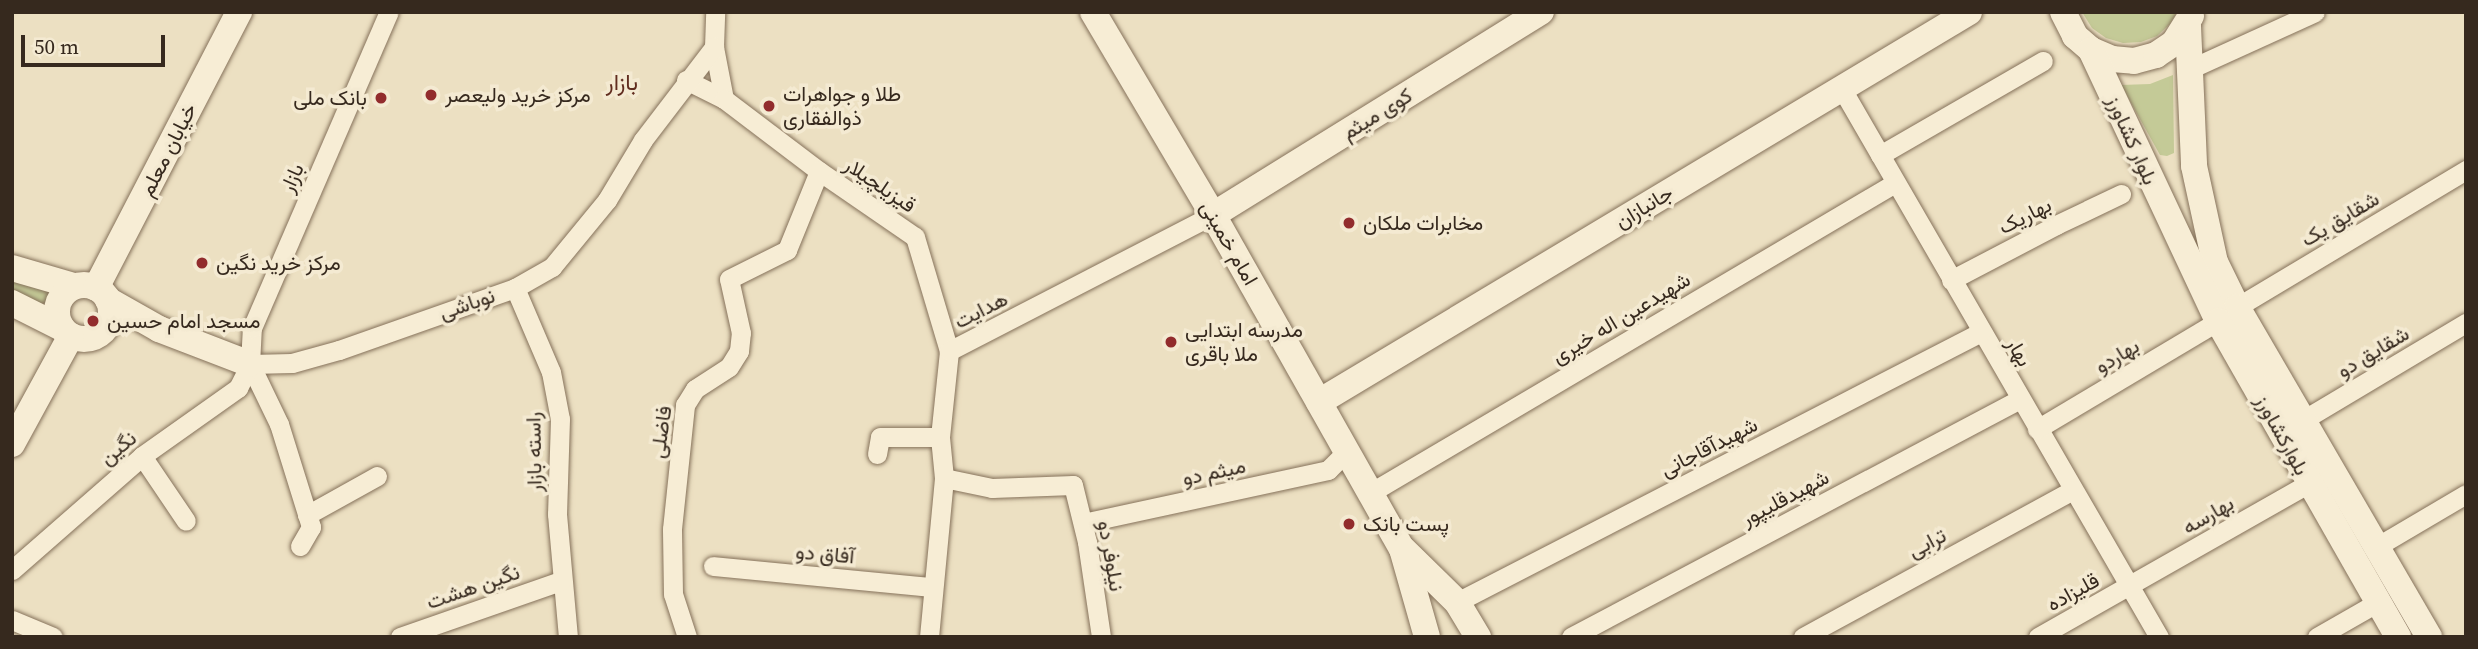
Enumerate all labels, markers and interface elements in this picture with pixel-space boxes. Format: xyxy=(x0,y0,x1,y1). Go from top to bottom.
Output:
scale bar xyxy=(24,21,168,65)
text: 50 m xyxy=(34,32,79,61)
district label: بازار xyxy=(606,68,638,96)
place label: طلا و جواهرات ذوالفقاری xyxy=(783,81,901,131)
place label: مرکز خرید ولیعصر xyxy=(445,82,591,108)
street label: کوی میثم xyxy=(1337,83,1417,145)
place label: بانک ملی xyxy=(293,85,367,111)
marker: مرکز خرید ولیعصر xyxy=(423,87,439,103)
marker: بانک ملی xyxy=(373,90,389,106)
street label: بلوار کشاورز xyxy=(2101,91,2163,189)
marker: طلا و جواهرات ذوالفقاری xyxy=(761,98,777,114)
street label: خیابان معلم xyxy=(134,99,202,201)
street label: قیزیلچیلار xyxy=(839,152,921,218)
street label: بازار xyxy=(274,159,310,197)
street label: جانبازان xyxy=(1610,180,1678,234)
street label: شقایق یک xyxy=(2296,186,2384,252)
street label: بهاریک xyxy=(1994,192,2056,240)
street label: امام خمینی xyxy=(1195,196,1263,290)
place label: مخابرات ملکان xyxy=(1363,210,1483,236)
marker: مخابرات ملکان xyxy=(1341,215,1357,231)
place label: مرکز خرید نگین xyxy=(216,250,341,276)
marker: مرکز خرید نگین xyxy=(194,255,210,271)
street label: شهیدعین اله خیری xyxy=(1547,267,1695,369)
street label: نوباشی xyxy=(436,283,498,325)
street label: هدایت xyxy=(950,286,1012,334)
place label: مسجد امام حسین xyxy=(107,308,261,334)
marker: مسجد امام حسین xyxy=(85,313,101,329)
place label: مدرسه ابتدایی ملا باقری xyxy=(1185,317,1303,367)
street label: شقایق دو xyxy=(2332,321,2414,383)
street label: بهار xyxy=(2001,333,2037,371)
street label: بهاردو xyxy=(2090,333,2144,379)
marker: مدرسه ابتدایی ملا باقری xyxy=(1163,334,1179,350)
street label: بلوارکشاورز xyxy=(2250,390,2314,480)
street label: فاضلی xyxy=(645,404,677,460)
street label: راسته بازار xyxy=(521,412,547,492)
street label: شهیدآقاجانی xyxy=(1656,412,1762,482)
street label: نگین xyxy=(95,425,141,471)
street label: میثم دو xyxy=(1180,453,1248,491)
street label: شهیدقلیپور xyxy=(1737,464,1833,532)
street label: بهارسه xyxy=(2178,490,2238,540)
place label: پست بانک xyxy=(1363,511,1449,537)
marker: پست بانک xyxy=(1341,516,1357,532)
street label: نیلوفر دو xyxy=(1092,519,1130,593)
street label: ترابی xyxy=(1904,523,1950,563)
street label: آفاق دو xyxy=(795,539,855,569)
street label: نگین هشت xyxy=(423,559,523,615)
street label: قلیزاده xyxy=(2042,567,2104,617)

